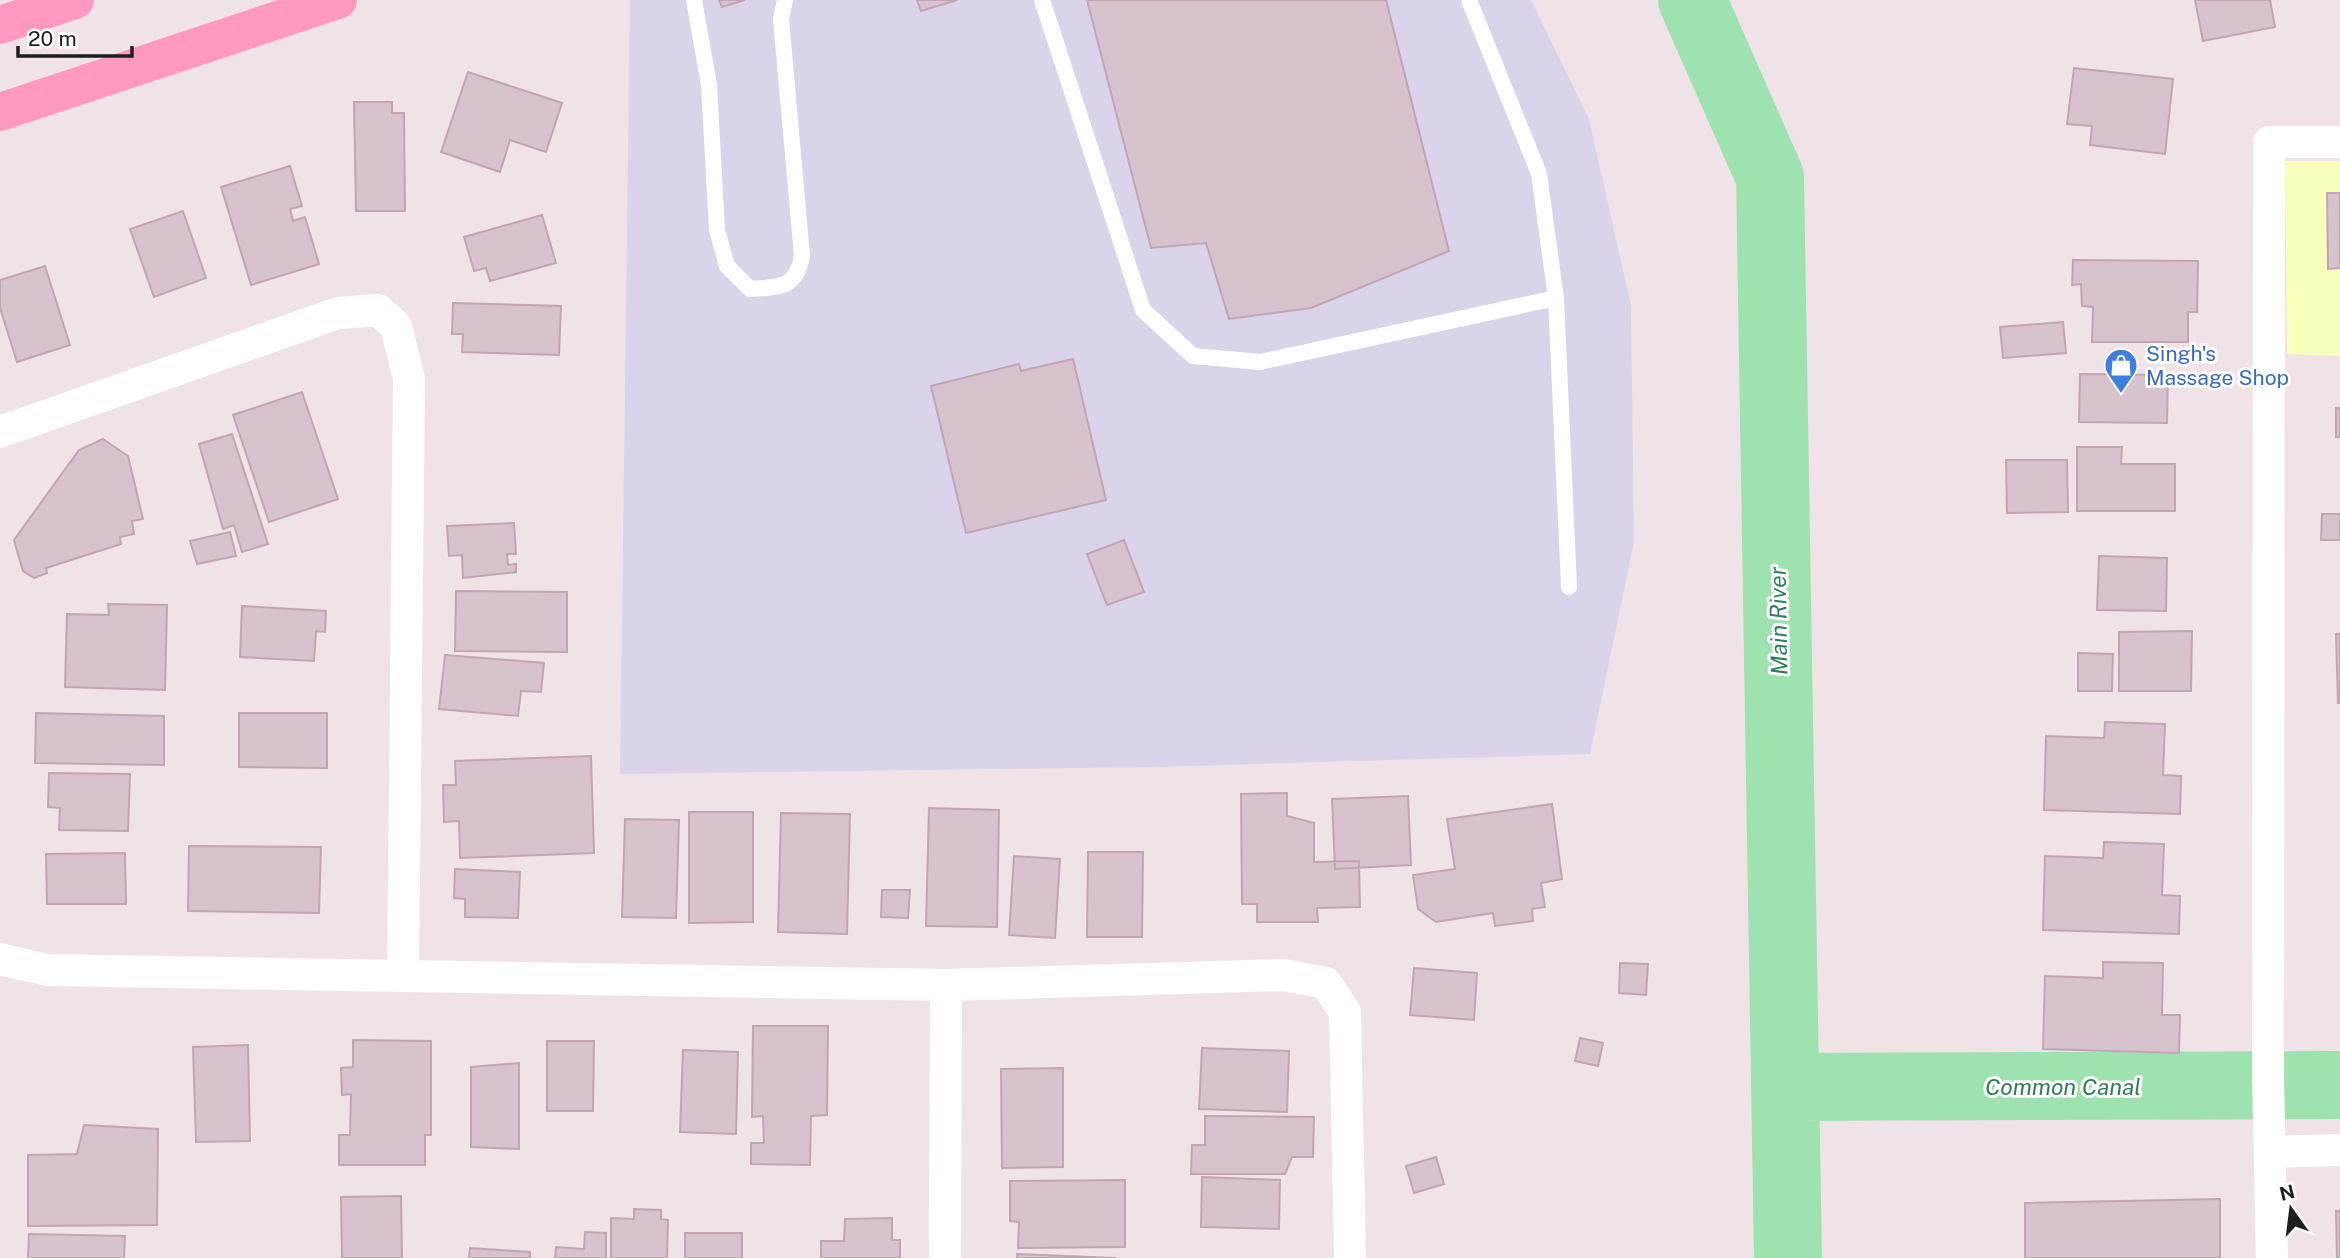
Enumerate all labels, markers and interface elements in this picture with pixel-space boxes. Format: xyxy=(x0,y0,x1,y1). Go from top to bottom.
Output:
scale bar xyxy=(18,14,131,58)
text: 20 m xyxy=(28,26,77,51)
place label: Singh's Massage Shop xyxy=(2146,341,2289,390)
shop icon: Singh's Massage Shop xyxy=(2102,346,2140,395)
water label: Main River xyxy=(1764,566,1792,675)
water label: Common Canal xyxy=(1985,1073,2141,1100)
north arrow xyxy=(2256,1174,2326,1244)
text: N xyxy=(2277,1180,2297,1205)

